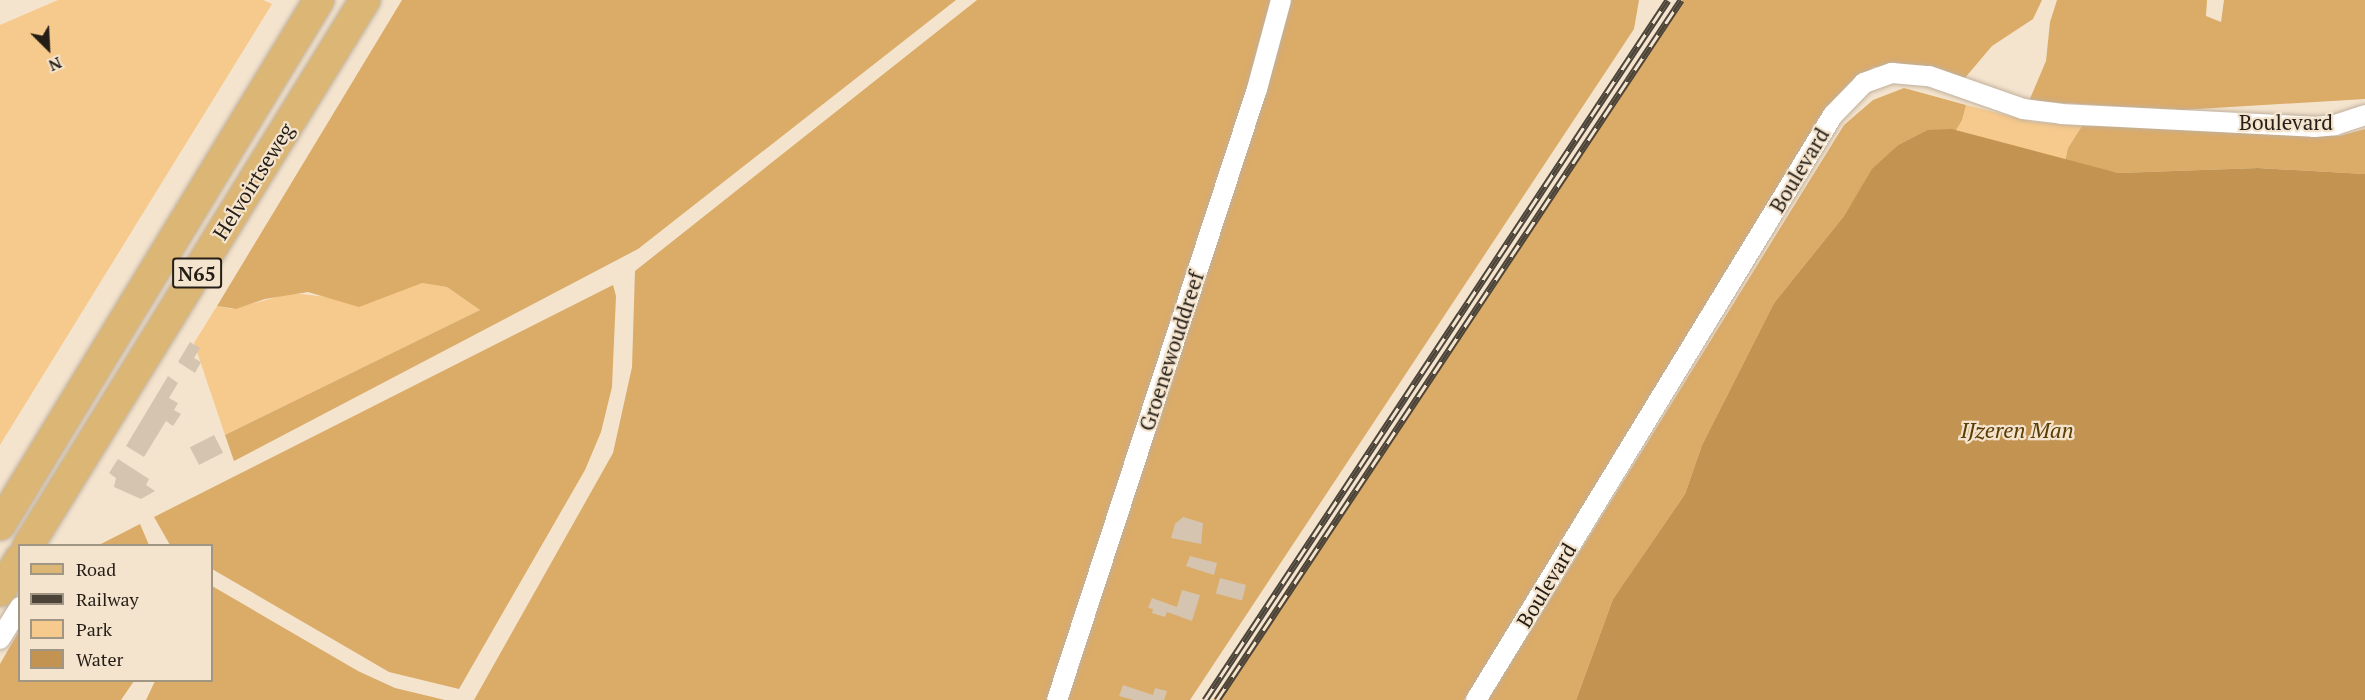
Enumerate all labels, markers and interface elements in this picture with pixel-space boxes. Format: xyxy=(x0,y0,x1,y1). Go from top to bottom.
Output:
north arrow xyxy=(18,18,78,78)
text: N xyxy=(45,52,65,77)
street label: Boulevard xyxy=(2239,109,2333,135)
street label: Helvoirtseweg xyxy=(207,118,299,244)
street label: Boulevard xyxy=(1764,123,1834,217)
road number: N65 xyxy=(172,256,222,290)
street label: Groenewouddreef xyxy=(1133,268,1209,434)
water label: IJzeren Man xyxy=(1960,417,2074,443)
street label: Boulevard xyxy=(1511,538,1581,632)
legend xyxy=(18,544,213,682)
text: Road xyxy=(76,557,116,581)
text: Railway xyxy=(76,587,139,611)
text: Park xyxy=(76,617,112,641)
text: Water xyxy=(76,647,123,671)

